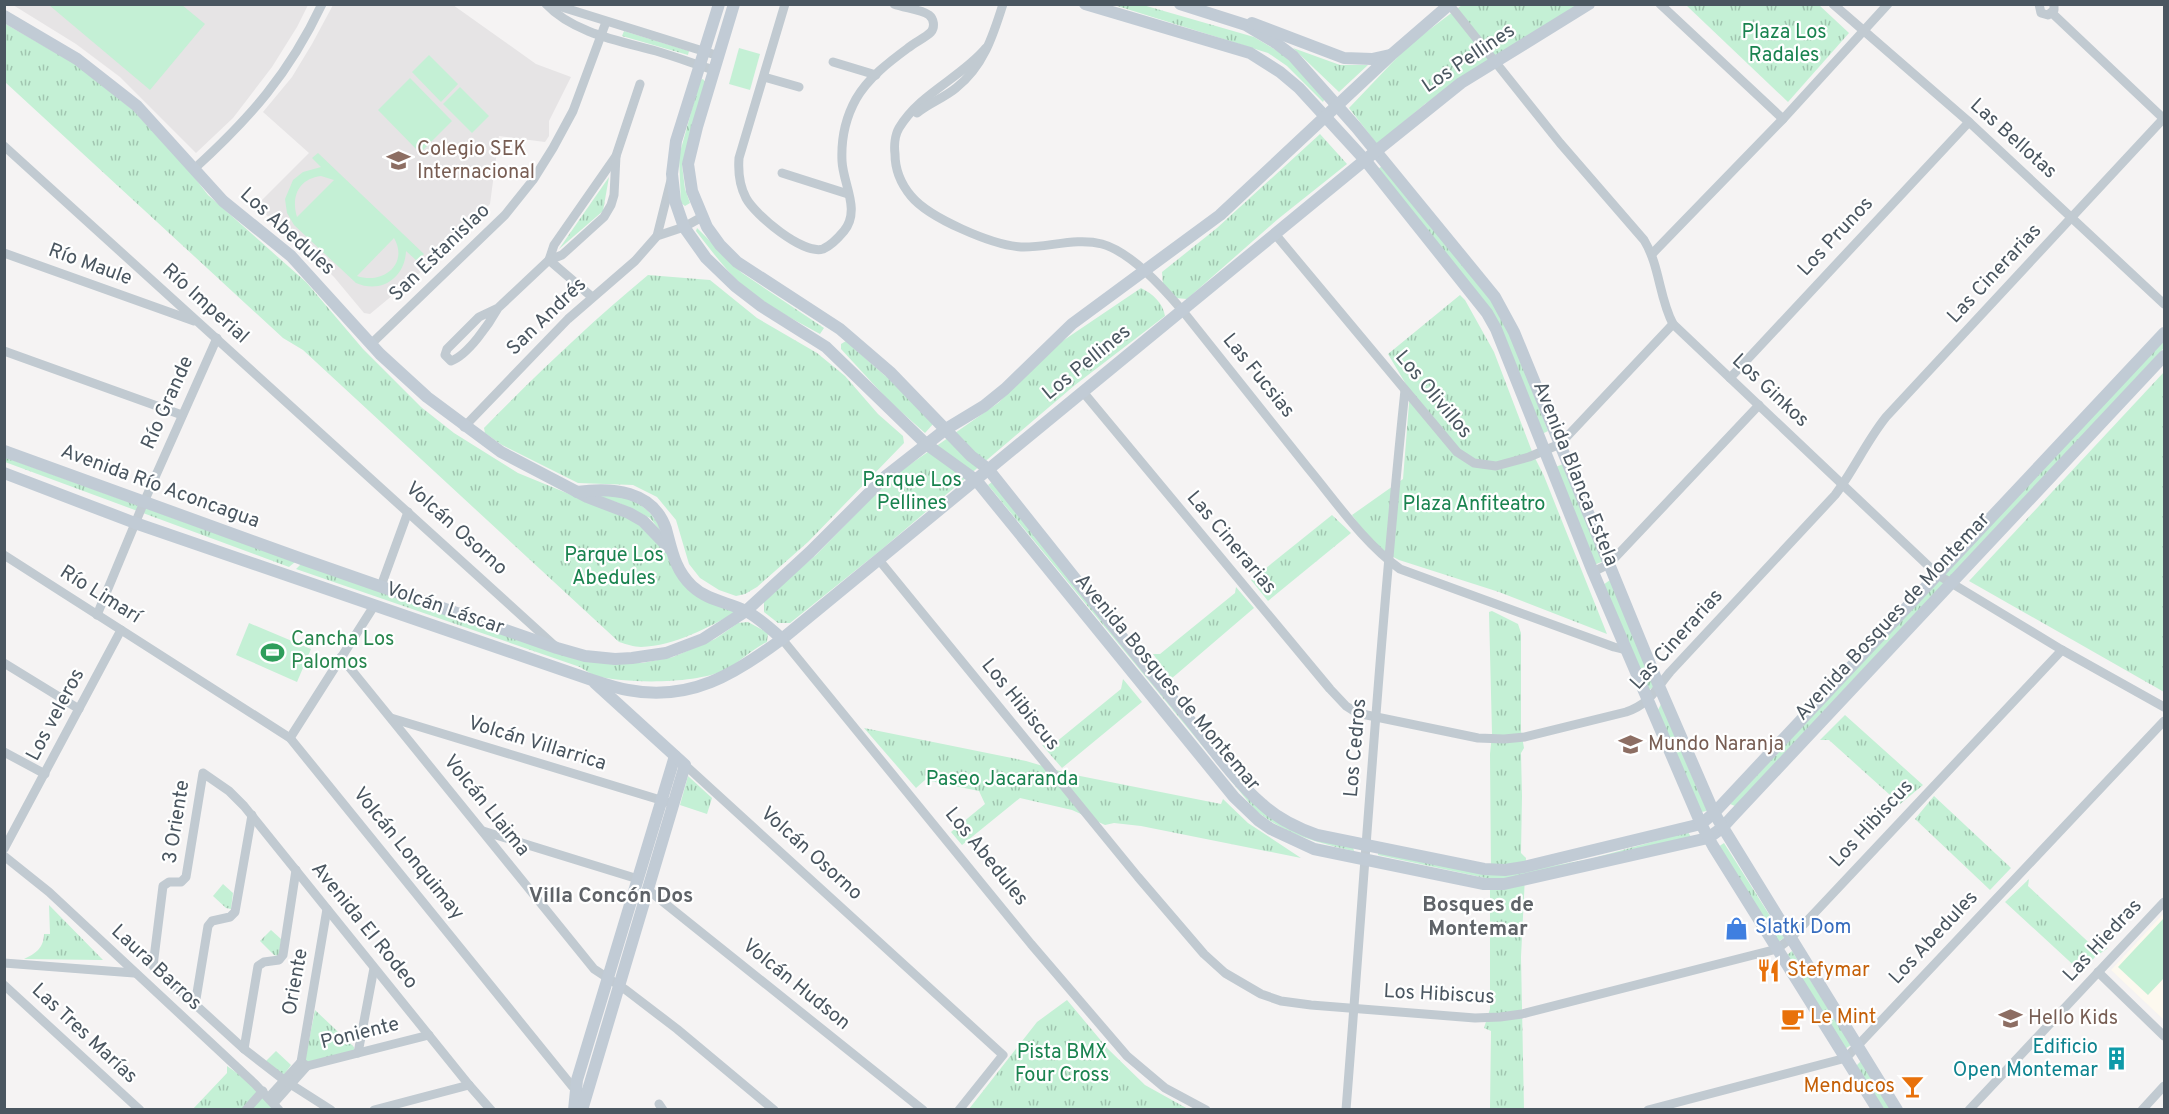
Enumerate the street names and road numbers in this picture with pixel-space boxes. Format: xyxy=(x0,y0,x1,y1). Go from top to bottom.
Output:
street label: Los Pellines xyxy=(1418,18,1520,100)
street label: Las Bellotas xyxy=(1964,93,2062,185)
street label: Los Abedules xyxy=(234,182,340,282)
street label: Los Prunos xyxy=(1792,192,1880,282)
street label: San Estanislao xyxy=(384,198,496,308)
street label: Las Cinerarias xyxy=(1942,219,2048,329)
street label: Río Maule xyxy=(44,238,136,292)
street label: Río Imperial xyxy=(156,258,254,350)
street label: San Andrés xyxy=(501,272,593,362)
street label: Los Pellines xyxy=(1037,319,1137,407)
street label: Las Fucsias xyxy=(1216,328,1300,424)
street label: Los Olivillos xyxy=(1389,346,1477,444)
street label: Los Ginkos xyxy=(1726,349,1814,433)
street label: Río Grande xyxy=(136,352,200,454)
street label: Avenida Blanca Estela xyxy=(1526,378,1624,570)
street label: Avenida Río Aconcagua xyxy=(57,439,263,535)
street label: Volcán Osorno xyxy=(399,476,513,582)
street label: Las Cinerarias xyxy=(1180,486,1282,600)
street label: Avenida Bosques de Montemar xyxy=(1789,507,1997,727)
street label: Río Limarí xyxy=(54,560,147,631)
street label: Avenida Bosques de Montemar xyxy=(1068,569,1266,797)
street label: Volcán Láscar xyxy=(382,577,508,641)
street label: Las Cinerarias xyxy=(1625,584,1729,696)
street label: Los Hibiscus xyxy=(975,654,1065,756)
street label: Los veleros xyxy=(21,664,91,766)
street label: Los Cedros xyxy=(1339,697,1373,799)
street label: Volcán Villarrica xyxy=(465,711,609,777)
street label: Volcán Llaima xyxy=(437,750,535,862)
street label: Los Hibiscus xyxy=(1825,774,1919,874)
street label: 3 Oriente xyxy=(158,778,196,866)
street label: Volcán Lonquimay xyxy=(346,782,470,926)
street label: Volcán Osorno xyxy=(754,801,868,907)
street label: Los Abedules xyxy=(938,802,1034,912)
street label: Avenida El Rodeo xyxy=(305,857,423,995)
street label: Los Abedules xyxy=(1884,885,1984,991)
street label: Las Hiedras xyxy=(2058,894,2148,988)
street label: Laura Barros xyxy=(105,919,207,1017)
street label: Volcán Hudson xyxy=(737,933,855,1037)
street label: Oriente xyxy=(277,947,315,1017)
street label: Las Tres Marías xyxy=(25,978,143,1090)
street label: Los Hibiscus xyxy=(1383,979,1495,1011)
street label: Poniente xyxy=(318,1012,402,1056)

